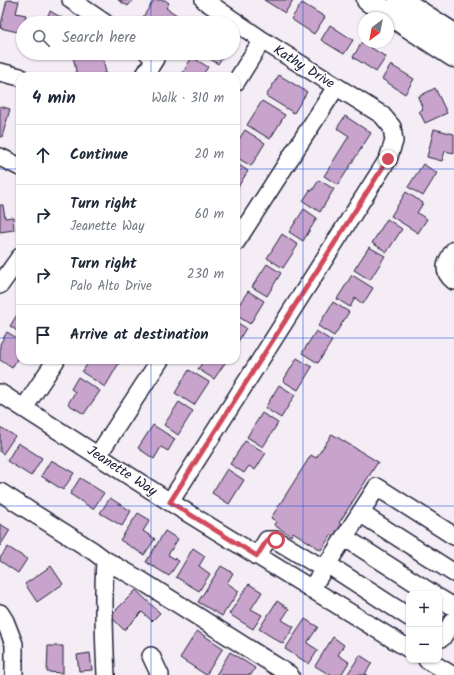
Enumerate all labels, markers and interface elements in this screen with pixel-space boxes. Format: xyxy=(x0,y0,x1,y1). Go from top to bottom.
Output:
north arrow xyxy=(358,12,394,48)
search box xyxy=(16,16,240,60)
text: Search here xyxy=(62,26,136,50)
icon: search xyxy=(30,27,52,49)
street label: Kathy Drive xyxy=(269,39,340,95)
text: 4 min xyxy=(32,85,76,112)
text: Walk · 310 m xyxy=(151,88,224,109)
text: Continue xyxy=(70,143,128,167)
icon: ahead xyxy=(32,144,54,166)
text: 20 m xyxy=(194,144,224,165)
route end xyxy=(379,150,397,168)
text: Turn right xyxy=(70,192,137,216)
icon: right xyxy=(32,204,54,226)
text: 60 m xyxy=(195,204,224,225)
text: Jeanette Way xyxy=(70,216,144,237)
text: Turn right xyxy=(70,252,137,276)
icon: right xyxy=(32,264,54,286)
text: 230 m xyxy=(187,264,224,285)
text: Palo Alto Drive xyxy=(70,276,152,297)
text: Arrive at destination xyxy=(70,323,209,347)
icon: arrive xyxy=(32,324,54,346)
street label: Jeanette Way xyxy=(82,440,162,502)
route start xyxy=(267,531,285,549)
map controls xyxy=(406,591,442,663)
button: + xyxy=(406,591,442,627)
button: − xyxy=(406,627,442,663)

